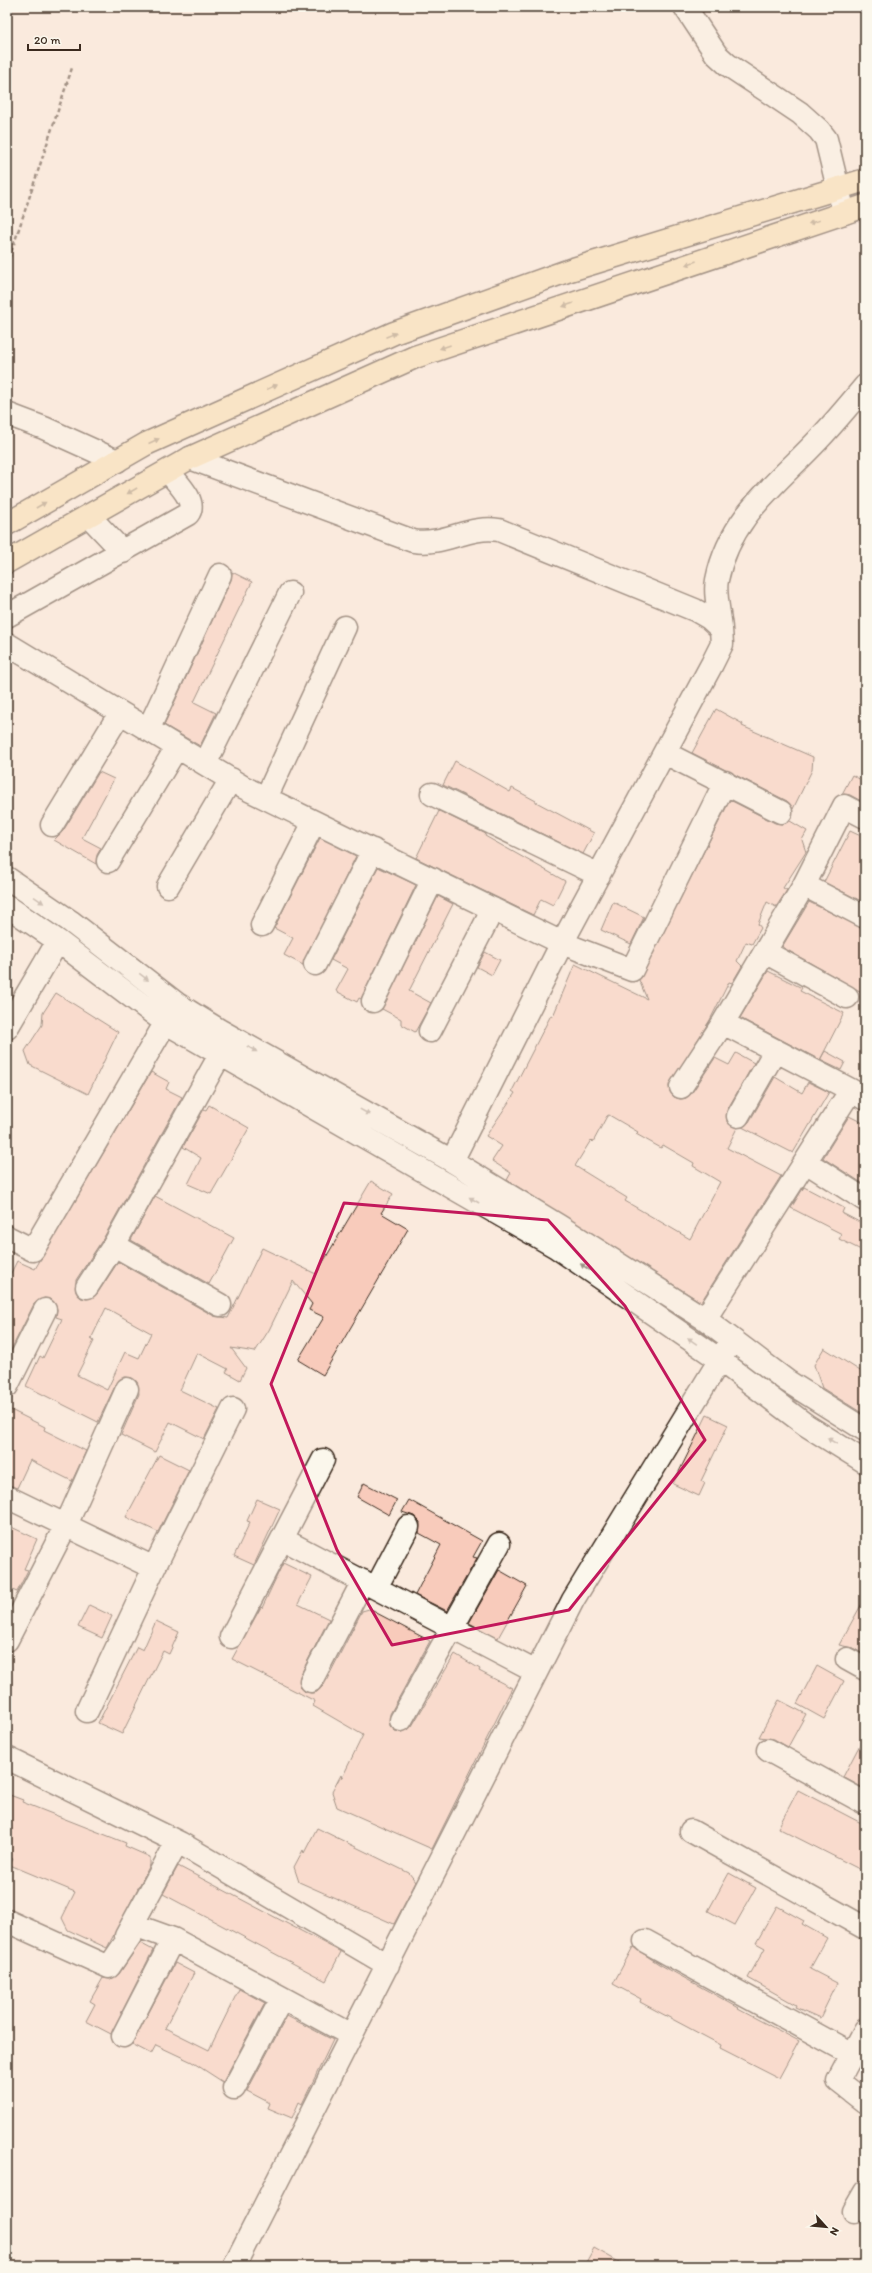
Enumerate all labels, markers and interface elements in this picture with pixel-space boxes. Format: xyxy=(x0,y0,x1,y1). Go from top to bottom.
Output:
scale bar xyxy=(28,26,80,52)
text: 20 m xyxy=(34,33,61,47)
one-way arrow xyxy=(808,219,820,225)
one-way arrow xyxy=(685,260,697,266)
one-way arrow xyxy=(562,302,574,308)
one-way arrow xyxy=(386,331,398,337)
one-way arrow xyxy=(439,344,451,350)
one-way arrow xyxy=(267,384,278,390)
one-way arrow xyxy=(148,438,159,444)
one-way arrow xyxy=(126,488,138,494)
one-way arrow xyxy=(35,501,47,508)
one-way arrow xyxy=(34,896,44,904)
one-way arrow xyxy=(138,972,149,981)
one-way arrow xyxy=(246,1045,258,1052)
one-way arrow xyxy=(359,1109,371,1115)
one-way arrow xyxy=(468,1196,480,1203)
one-way arrow xyxy=(580,1263,591,1271)
one-way arrow xyxy=(687,1337,698,1345)
one-way arrow xyxy=(827,1437,837,1445)
north arrow xyxy=(806,2207,846,2247)
text: N xyxy=(827,2225,842,2238)

